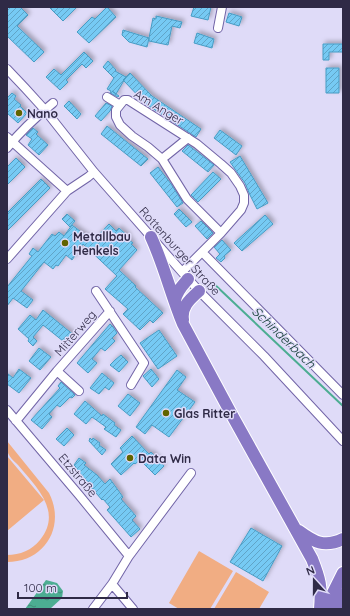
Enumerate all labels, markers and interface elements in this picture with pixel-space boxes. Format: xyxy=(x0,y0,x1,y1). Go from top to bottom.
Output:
street label: Am Anger xyxy=(131,86,187,128)
place label: Nano xyxy=(27,106,59,121)
marker: Nano xyxy=(14,108,24,118)
street label: Rottenburger Straße xyxy=(136,204,224,299)
place label: Metallbau Henkels xyxy=(73,229,131,258)
marker: Metallbau Henkels xyxy=(60,238,70,248)
water label: Schinderbach xyxy=(249,303,319,372)
street label: Mitterweg xyxy=(51,307,99,359)
place label: Glas Ritter xyxy=(174,406,235,421)
marker: Glas Ritter xyxy=(161,408,171,418)
street label: Etzstraße xyxy=(55,450,101,500)
place label: Data Win xyxy=(138,451,191,466)
marker: Data Win xyxy=(125,453,135,463)
north arrow xyxy=(294,560,334,600)
text: N xyxy=(304,563,317,579)
scale bar xyxy=(18,574,127,600)
text: 100 m xyxy=(24,580,57,595)

